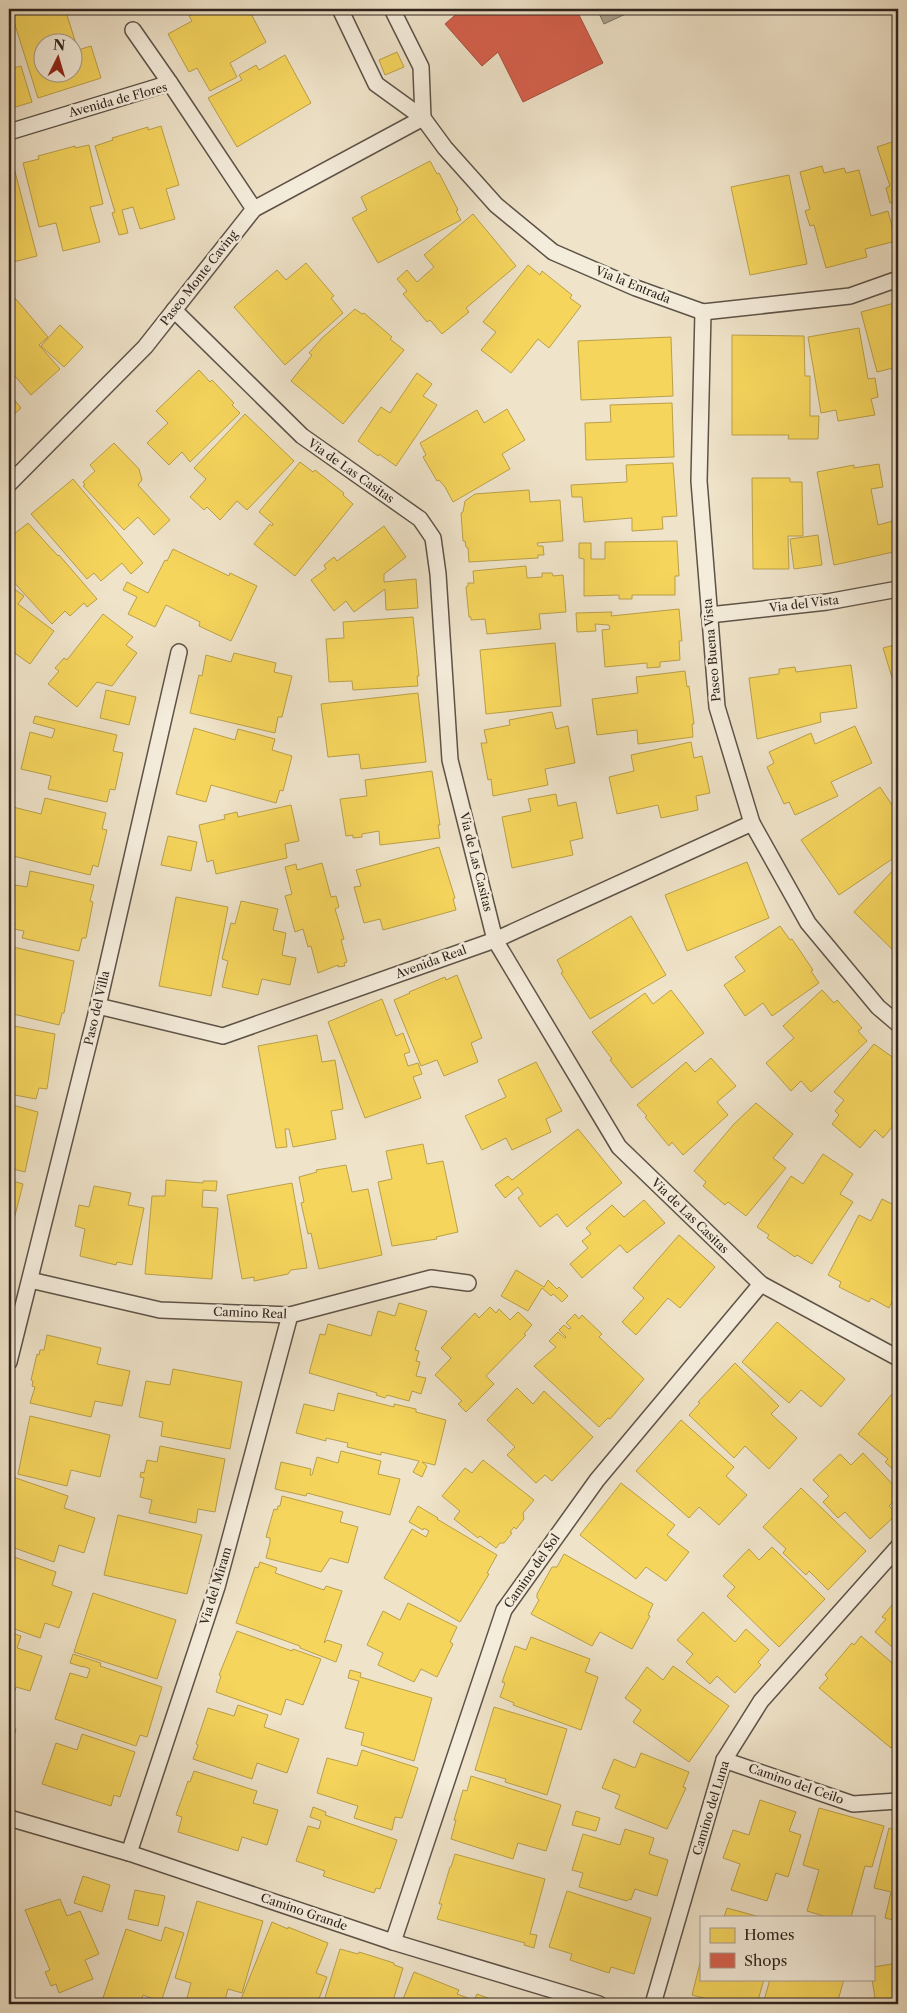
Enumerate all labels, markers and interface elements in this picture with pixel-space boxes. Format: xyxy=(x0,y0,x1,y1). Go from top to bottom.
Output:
north arrow xyxy=(32,32,82,82)
text: N xyxy=(52,36,66,55)
street label: Avenida de Flores xyxy=(66,79,169,120)
street label: Paseo Monte Caving xyxy=(157,227,241,328)
street label: Via la Entrada xyxy=(593,262,674,307)
street label: Via de Las Casitas xyxy=(304,435,397,506)
street label: Via del Vista xyxy=(767,592,840,615)
street label: Paseo Buena Vista xyxy=(699,597,723,702)
street label: Via de Las Casitas xyxy=(457,810,496,913)
street label: Avenida Real xyxy=(392,942,469,982)
street label: Paso del Villa xyxy=(81,969,113,1047)
street label: Via de Las Casitas xyxy=(648,1174,732,1256)
street label: Camino Real xyxy=(213,1304,288,1321)
street label: Camino del Sol xyxy=(500,1530,563,1611)
street label: Via del Miram xyxy=(196,1545,234,1628)
street label: Camino del Luna xyxy=(689,1758,732,1857)
street label: Camino del Ceilo xyxy=(747,1760,846,1807)
street label: Camino Grande xyxy=(259,1890,350,1934)
legend xyxy=(700,1916,874,1980)
text: Homes xyxy=(744,1925,795,1944)
text: Shops xyxy=(744,1951,787,1970)

